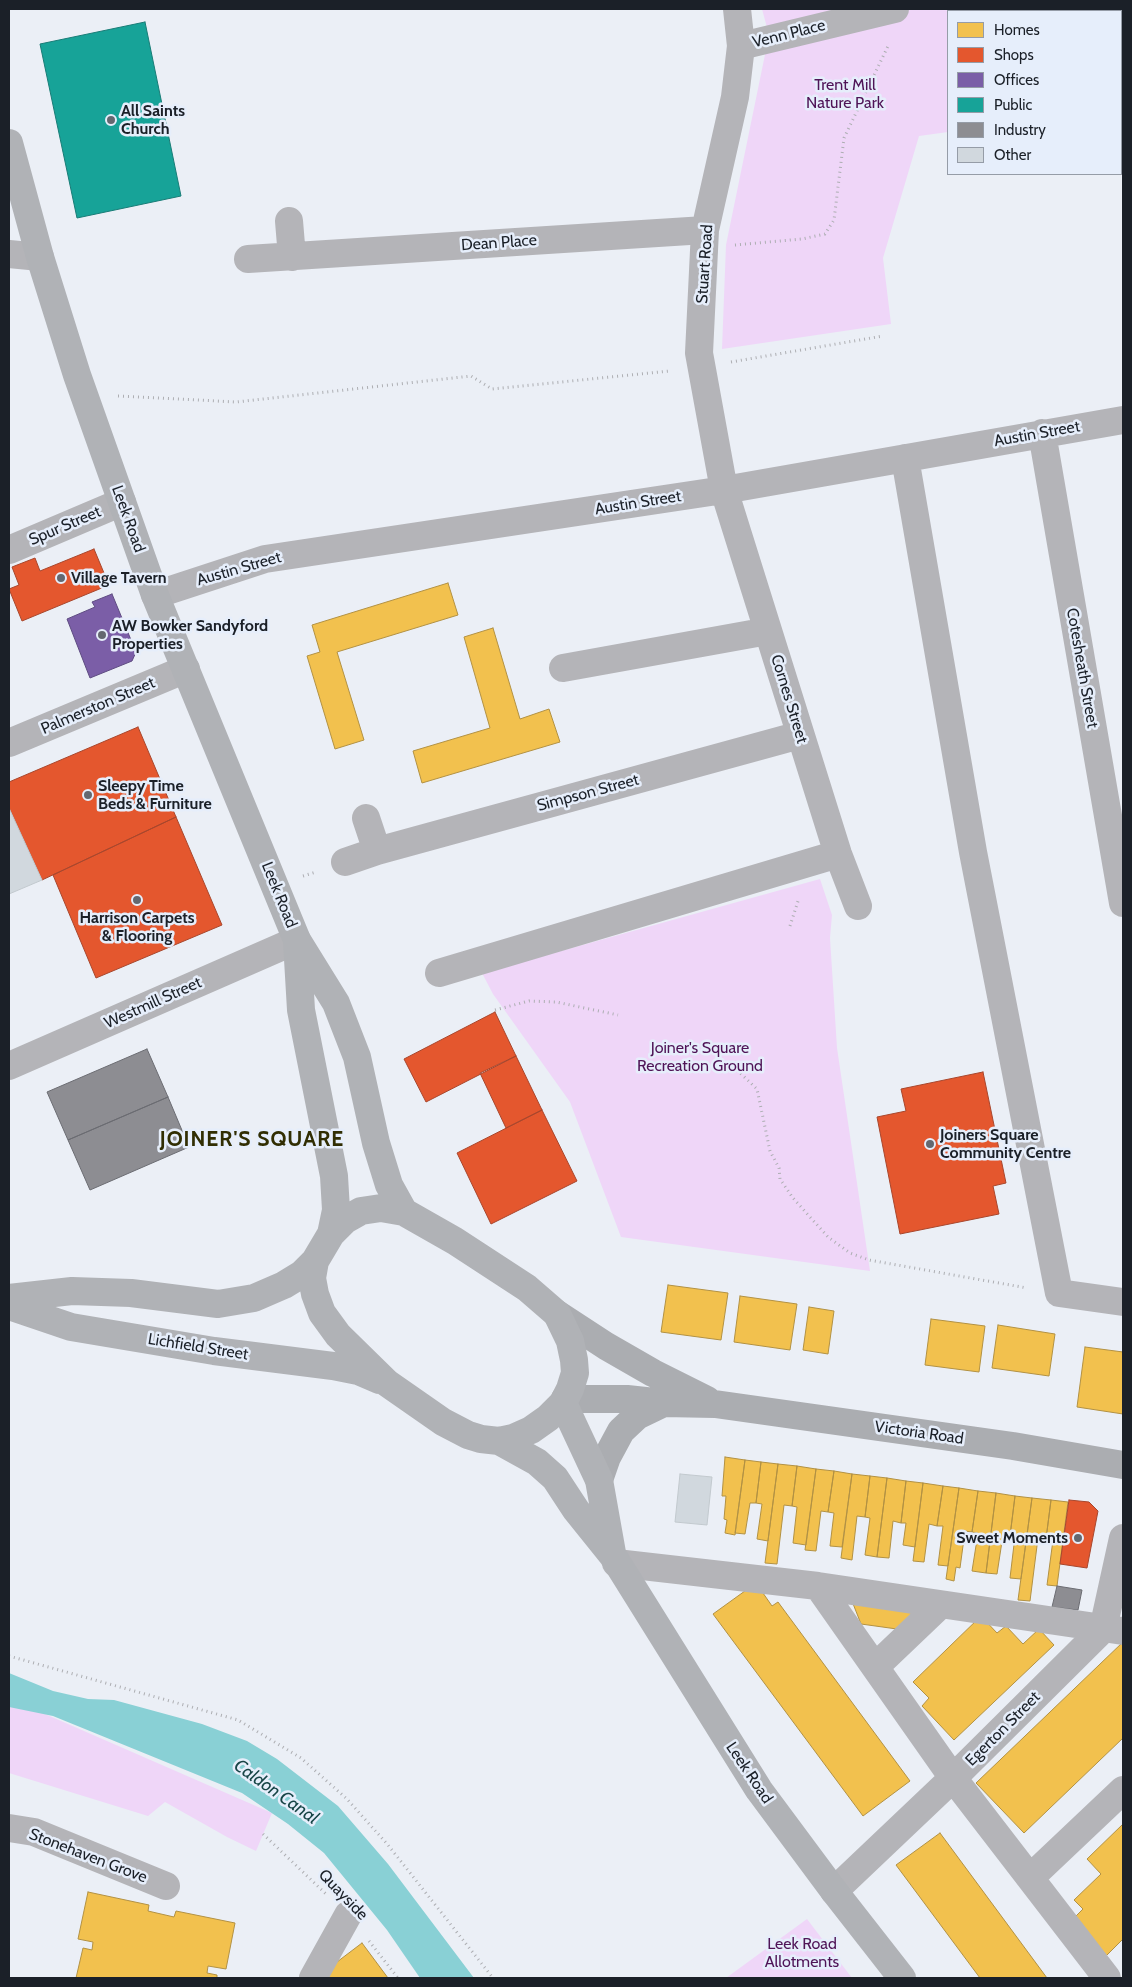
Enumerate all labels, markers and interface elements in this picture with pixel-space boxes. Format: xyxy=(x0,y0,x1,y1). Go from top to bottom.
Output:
legend xyxy=(947,10,1122,175)
street label: Venn Place xyxy=(751,16,827,52)
text: Homes xyxy=(994,21,1040,39)
text: Shops xyxy=(994,46,1034,64)
text: Offices xyxy=(994,71,1039,89)
park label: Trent Mill Nature Park xyxy=(806,75,884,113)
text: Public xyxy=(994,96,1032,114)
place label: All Saints Church xyxy=(121,101,185,139)
marker: All Saints Church xyxy=(105,114,117,126)
text: Industry xyxy=(994,121,1046,139)
text: Other xyxy=(994,146,1031,164)
street label: Stuart Road xyxy=(693,224,717,304)
street label: Dean Place xyxy=(461,231,537,255)
street label: Austin Street xyxy=(992,417,1082,451)
street label: Leek Road xyxy=(107,483,149,555)
street label: Austin Street xyxy=(593,487,683,519)
street label: Spur Street xyxy=(26,502,104,550)
street label: Austin Street xyxy=(194,548,284,590)
place label: Village Tavern xyxy=(71,568,167,588)
marker: Village Tavern xyxy=(55,572,67,584)
street label: Cotesheath Street xyxy=(1062,606,1102,730)
place label: AW Bowker Sandyford Properties xyxy=(112,616,268,654)
marker: AW Bowker Sandyford Properties xyxy=(96,629,108,641)
street label: Cornes Street xyxy=(766,652,812,746)
street label: Palmerston Street xyxy=(38,673,158,739)
street label: Simpson Street xyxy=(535,770,641,816)
place label: Sleepy Time Beds & Furniture xyxy=(98,776,212,814)
marker: Sleepy Time Beds & Furniture xyxy=(82,789,94,801)
street label: Leek Road xyxy=(257,859,301,931)
marker: Harrison Carpets & Flooring xyxy=(131,894,143,906)
place label: Harrison Carpets & Flooring xyxy=(80,908,194,946)
street label: Westmill Street xyxy=(101,973,205,1033)
park label: Joiner's Square Recreation Ground xyxy=(637,1038,763,1076)
place label: Joiners Square Community Centre xyxy=(940,1125,1071,1163)
district label: JOINER'S SQUARE xyxy=(158,1127,346,1153)
marker: Joiners Square Community Centre xyxy=(924,1138,936,1150)
street label: Lichfield Street xyxy=(146,1330,250,1364)
street label: Victoria Road xyxy=(873,1417,965,1449)
place label: Sweet Moments xyxy=(956,1528,1068,1548)
marker: Sweet Moments xyxy=(1072,1532,1084,1544)
street label: Egerton Street xyxy=(962,1688,1044,1770)
street label: Leek Road xyxy=(722,1739,776,1807)
water label: Caldon Canal xyxy=(229,1755,323,1829)
street label: Stonehaven Grove xyxy=(26,1825,150,1887)
street label: Quayside xyxy=(314,1866,372,1924)
park label: Leek Road Allotments xyxy=(765,1934,839,1972)

